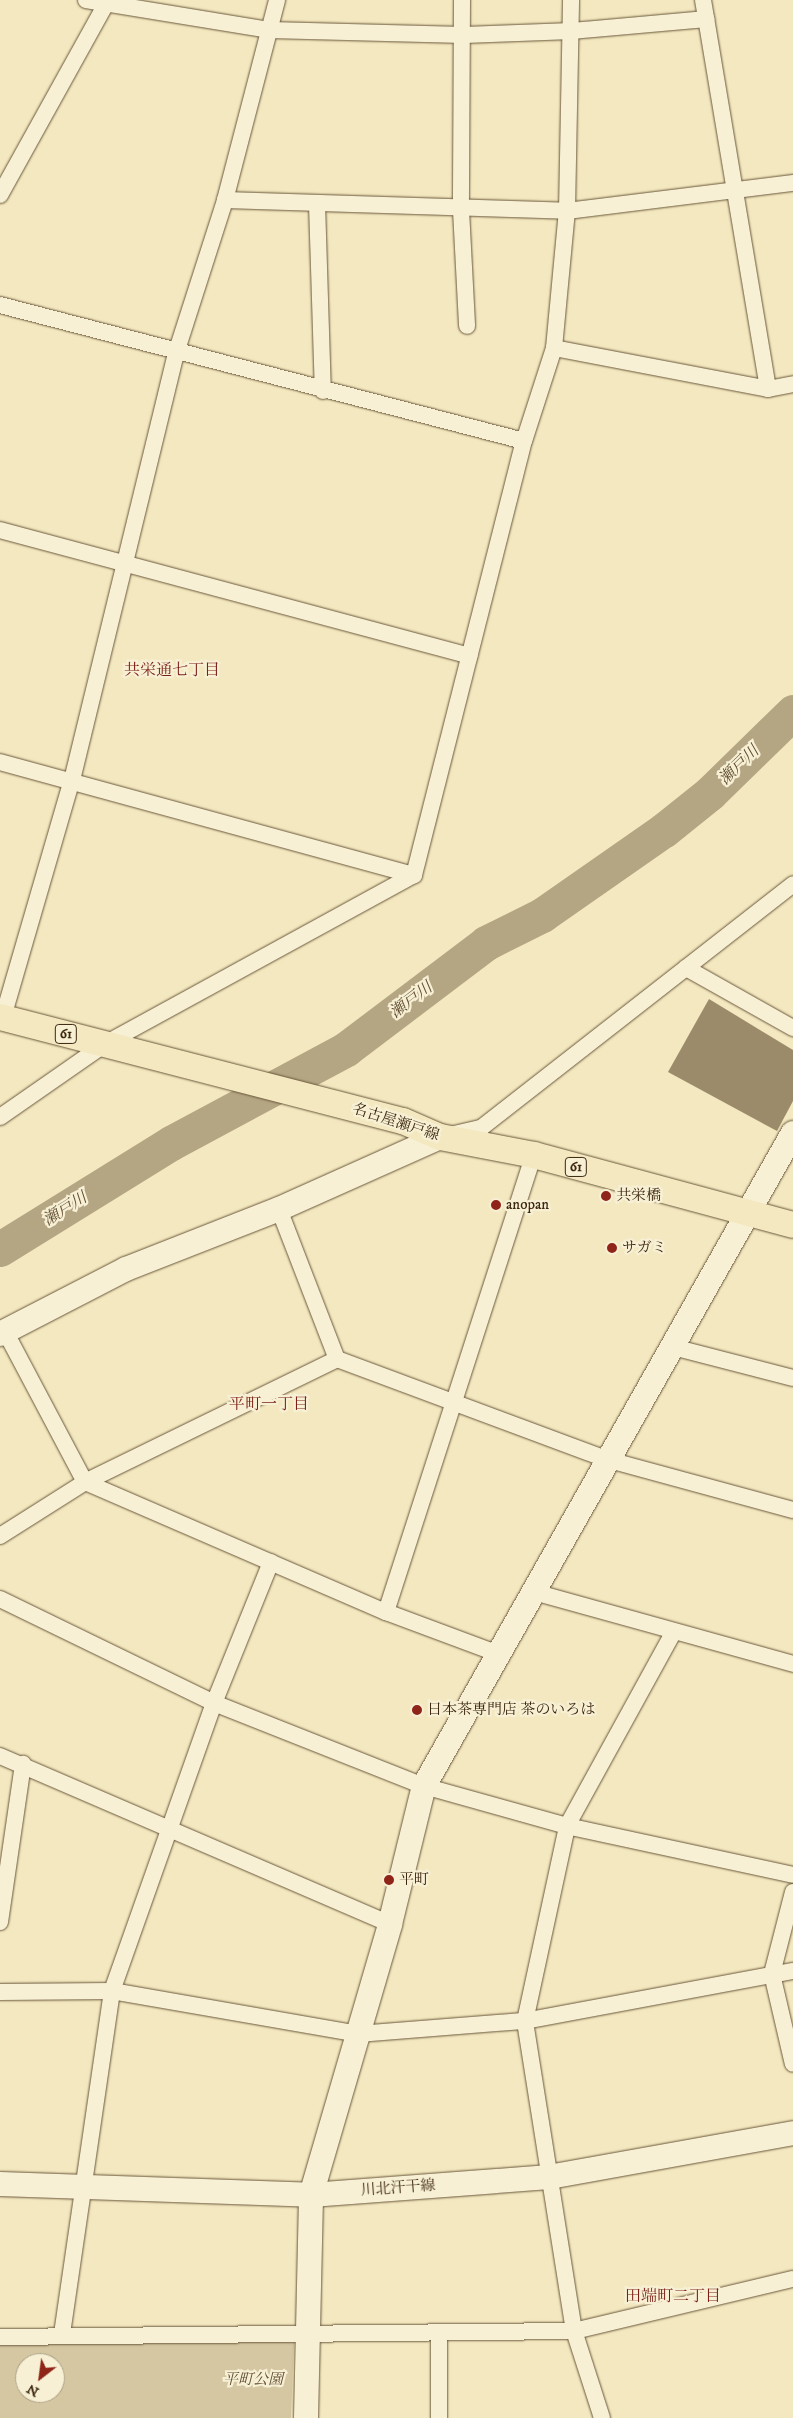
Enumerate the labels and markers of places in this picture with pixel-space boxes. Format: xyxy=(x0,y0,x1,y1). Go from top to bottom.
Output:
place label: 共栄橋 xyxy=(616,1187,661,1205)
marker: 共栄橋 xyxy=(600,1190,612,1202)
place label: anopan xyxy=(506,1196,549,1214)
marker: anopan xyxy=(490,1199,502,1211)
place label: サガミ xyxy=(622,1239,667,1257)
marker: サガミ xyxy=(606,1242,618,1254)
place label: 日本茶専門店 茶のいろは xyxy=(427,1701,595,1719)
marker: 日本茶専門店 茶のいろは xyxy=(411,1704,423,1716)
place label: 平町 xyxy=(399,1871,429,1889)
marker: 平町 xyxy=(383,1874,395,1886)

